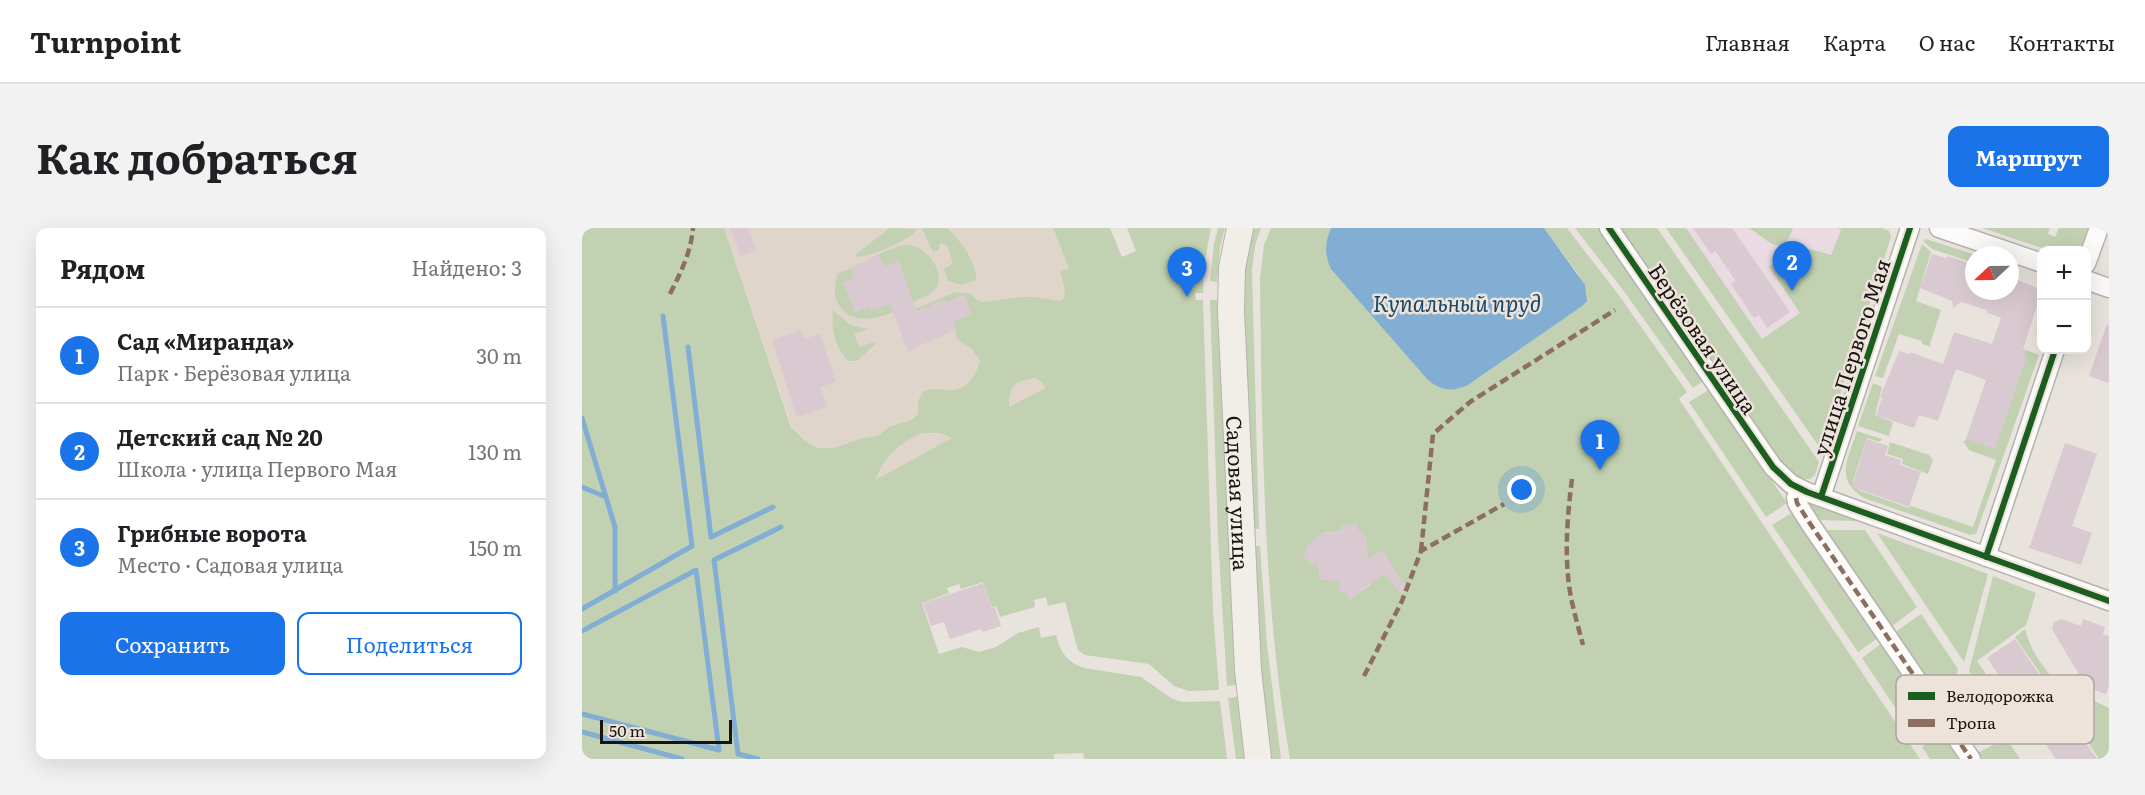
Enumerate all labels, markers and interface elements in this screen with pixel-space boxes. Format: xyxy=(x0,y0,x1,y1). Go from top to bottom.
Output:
text: Turnpoint xyxy=(30,20,181,62)
text: Главная xyxy=(1705,26,1790,57)
text: Карта xyxy=(1823,26,1886,57)
text: О нас xyxy=(1919,26,1975,57)
text: Контакты xyxy=(2008,26,2115,57)
text: Как добраться xyxy=(36,125,358,187)
button: Маршрут xyxy=(1948,126,2109,187)
pin: 2 xyxy=(1772,242,1812,291)
north arrow xyxy=(1965,246,2019,300)
map controls xyxy=(2037,246,2091,354)
button: + xyxy=(2037,246,2091,300)
text: Рядом xyxy=(60,248,145,287)
pin: 3 xyxy=(1168,248,1206,297)
text: Найдено: 3 xyxy=(412,252,522,282)
street label: улица Первого Мая xyxy=(1803,254,1897,460)
street label: Берёзовая улица xyxy=(1642,256,1766,420)
water label: Купальный пруд xyxy=(1373,286,1541,319)
button: − xyxy=(2037,300,2091,354)
text: Сад «Миранда» xyxy=(117,324,294,357)
text: 1 xyxy=(75,340,84,370)
text: 30 m xyxy=(476,340,522,370)
text: Парк · Берёзовая улица xyxy=(117,357,351,387)
street label: Садовая улица xyxy=(1220,415,1259,572)
text: Детский сад № 20 xyxy=(117,420,323,453)
pin: 1 xyxy=(1580,420,1620,470)
text: 2 xyxy=(74,436,85,466)
text: 130 m xyxy=(468,436,522,466)
text: Школа · улица Первого Мая xyxy=(117,453,397,483)
your location xyxy=(1507,475,1536,504)
text: Грибные ворота xyxy=(117,516,307,549)
text: 3 xyxy=(74,532,85,562)
text: 150 m xyxy=(469,532,522,562)
text: Место · Садовая улица xyxy=(117,549,343,579)
button: Сохранить xyxy=(60,612,285,675)
button: Поделиться xyxy=(297,612,522,675)
legend xyxy=(1896,675,2094,744)
text: Велодорожка xyxy=(1946,683,2054,707)
text: Тропа xyxy=(1946,710,1996,734)
scale bar xyxy=(600,717,732,744)
text: 50 m xyxy=(609,718,645,742)

